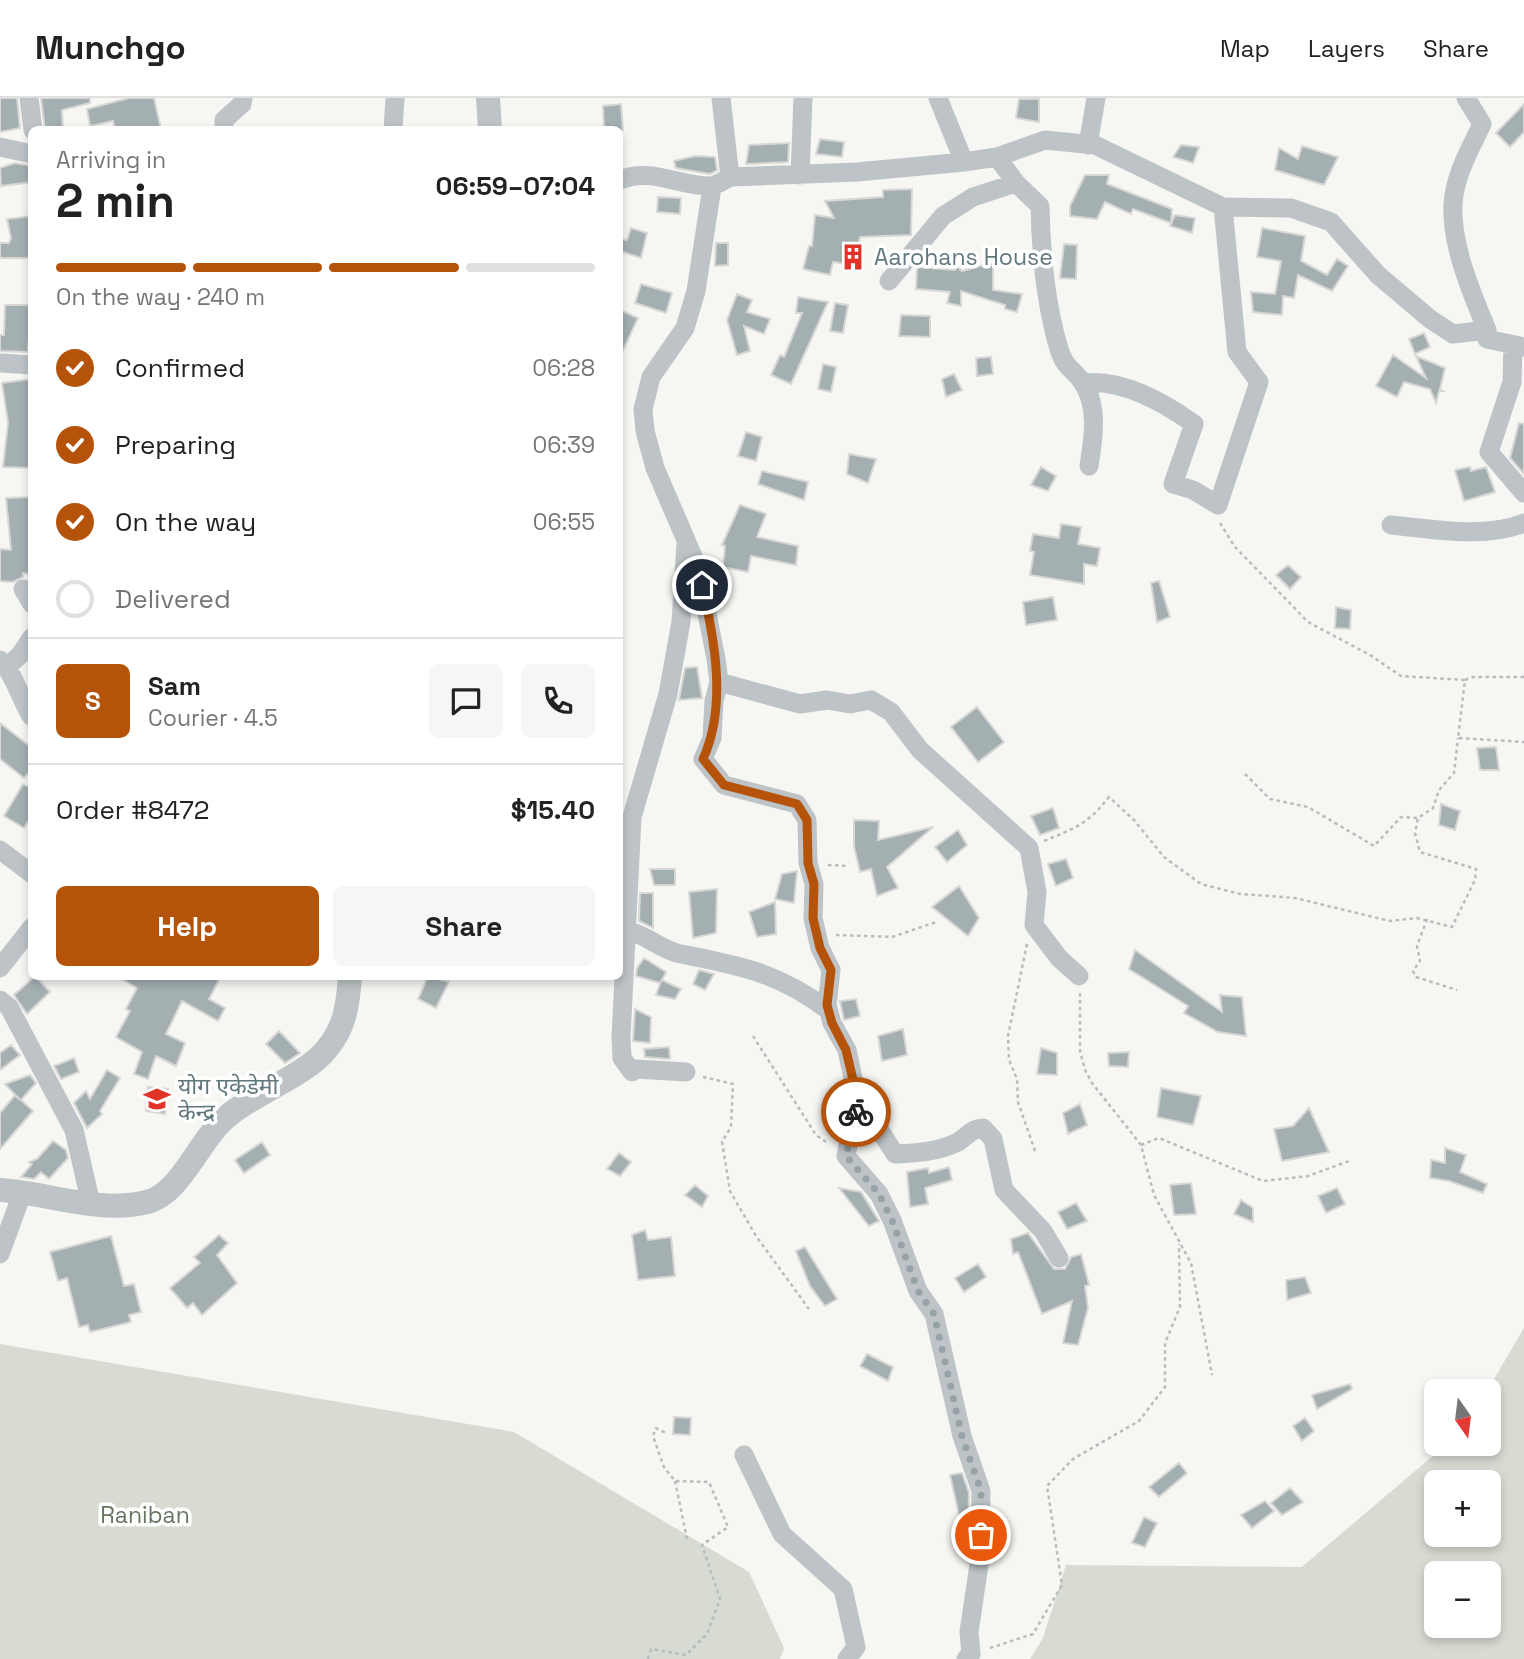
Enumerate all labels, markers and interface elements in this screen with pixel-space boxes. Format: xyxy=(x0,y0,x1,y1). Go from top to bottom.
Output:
text: Munchgo xyxy=(35,27,186,69)
text: Map xyxy=(1220,33,1270,64)
text: Layers xyxy=(1308,33,1385,64)
text: Share xyxy=(1423,33,1489,64)
text: Arriving in xyxy=(56,145,166,175)
text: 06:59–07:04 xyxy=(436,169,595,203)
text: 2 min xyxy=(56,172,175,230)
building icon: Aarohans House xyxy=(838,242,868,272)
place label: Aarohans House xyxy=(874,242,1053,272)
text: On the way · 240 m xyxy=(56,282,265,312)
icon: check xyxy=(56,349,94,387)
text: Confirmed xyxy=(115,351,245,385)
text: 06:28 xyxy=(532,353,595,383)
icon: check xyxy=(56,426,94,464)
text: Preparing xyxy=(115,428,236,462)
text: 06:39 xyxy=(532,430,595,460)
icon: check xyxy=(56,503,94,541)
text: On the way xyxy=(115,505,256,539)
text: 06:55 xyxy=(533,507,595,537)
pin xyxy=(672,555,732,615)
icon: home xyxy=(683,566,721,604)
text: Delivered xyxy=(115,582,231,616)
button: chat xyxy=(429,664,503,738)
button: phone xyxy=(521,664,595,738)
text: Sam xyxy=(148,669,201,703)
text: S xyxy=(85,684,101,718)
text: Courier · 4.5 xyxy=(148,703,278,733)
text: Order #8472 xyxy=(56,793,209,827)
text: $15.40 xyxy=(511,793,595,827)
button: Help xyxy=(56,886,319,966)
button: Share xyxy=(333,886,595,966)
place label: योग एकेडेमी केन्द्र xyxy=(178,1071,280,1127)
courier xyxy=(821,1077,891,1147)
school or university icon: योग एकेडेमी केन्द्र xyxy=(142,1084,172,1114)
icon: bike xyxy=(837,1093,875,1131)
north arrow xyxy=(1424,1379,1502,1456)
map controls xyxy=(1424,1379,1501,1638)
button: + xyxy=(1424,1470,1501,1547)
park label: Raniban xyxy=(100,1500,190,1530)
pin xyxy=(951,1505,1011,1565)
icon: bag xyxy=(962,1516,1000,1554)
button: − xyxy=(1424,1561,1501,1638)

